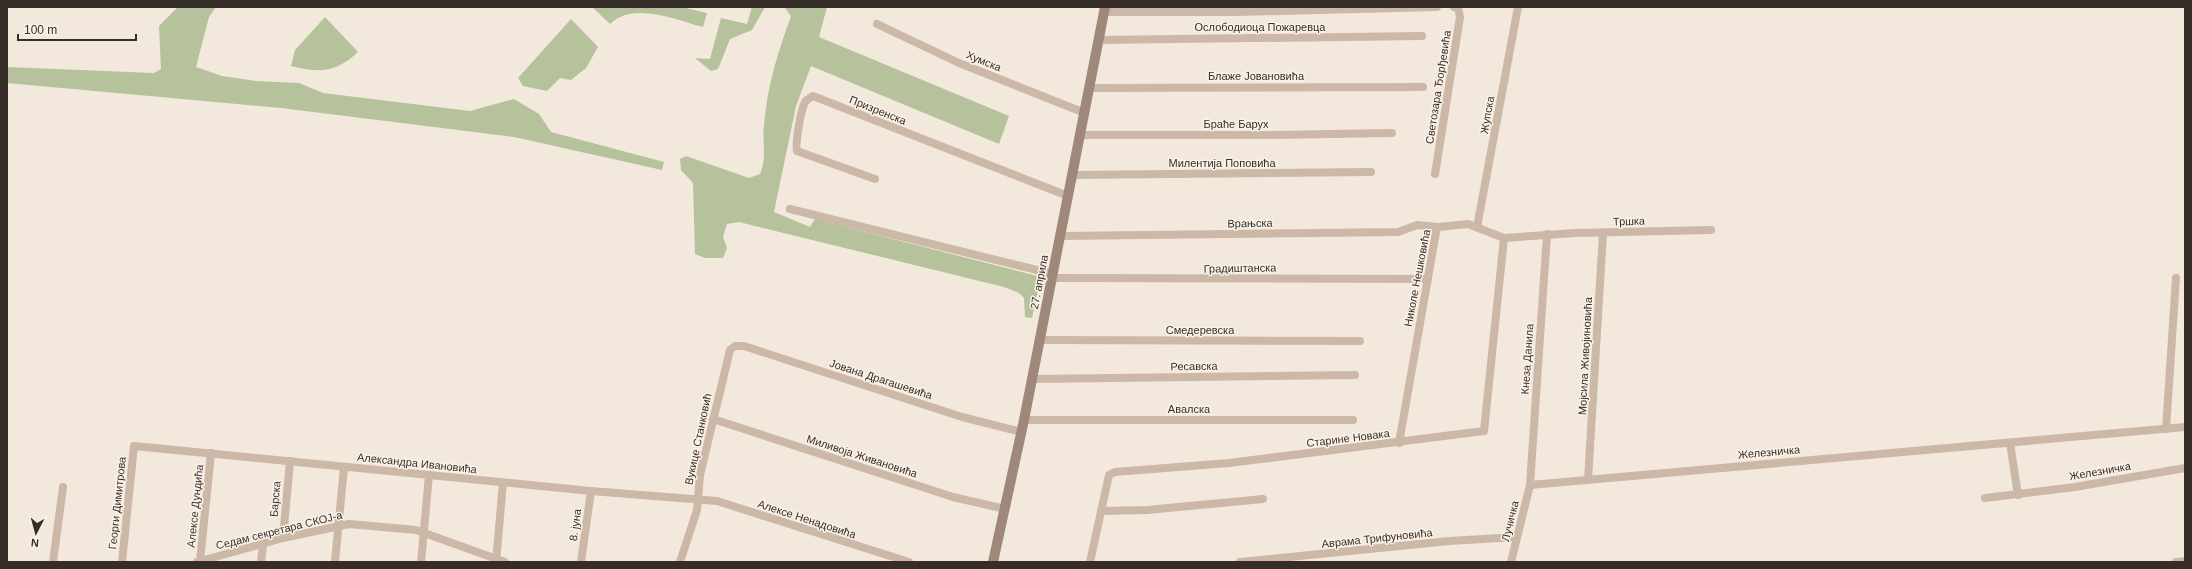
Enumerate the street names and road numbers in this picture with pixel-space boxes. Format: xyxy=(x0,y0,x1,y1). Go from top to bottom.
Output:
street label: Ослободиоца Пожаревца xyxy=(1195,21,1326,33)
street label: Светозара Ђорђевића xyxy=(1423,28,1453,145)
street label: Хумска xyxy=(965,49,1004,74)
street label: Блаже Јовановића xyxy=(1208,70,1305,82)
street label: Призренска xyxy=(848,93,909,127)
street label: Жупска xyxy=(1478,94,1496,135)
street label: Браће Барух xyxy=(1203,118,1269,130)
street label: Милентија Поповића xyxy=(1168,157,1276,169)
street label: Тршка xyxy=(1613,214,1646,228)
street label: Врањска xyxy=(1227,217,1274,229)
street label: Николе Нешковића xyxy=(1402,228,1432,328)
street label: 27. априла xyxy=(1028,253,1050,310)
street label: Градиштанска xyxy=(1204,261,1277,275)
street label: Мојсила Живојиновића xyxy=(1576,296,1594,415)
street label: Кнеза Данила xyxy=(1519,322,1536,395)
street label: Смедеревска xyxy=(1166,324,1235,336)
street label: Јована Драгашевића xyxy=(828,357,935,402)
street label: Ресавска xyxy=(1170,360,1218,372)
street label: Вукице Станковић xyxy=(682,392,714,486)
street label: Авалска xyxy=(1168,403,1211,415)
street label: Старине Новака xyxy=(1306,427,1391,449)
street label: Миливоја Живановића xyxy=(805,432,920,480)
street label: Железничка xyxy=(1737,443,1801,461)
street label: Александра Ивановића xyxy=(357,451,478,475)
street label: Георги Димитрова xyxy=(106,455,128,550)
street label: Железничка xyxy=(2068,460,2133,482)
street label: Алексе Дундића xyxy=(185,463,205,548)
street label: Барска xyxy=(267,480,283,518)
street label: Алексе Ненадовића xyxy=(756,497,858,541)
street label: Лучичка xyxy=(1499,499,1521,543)
street label: 8. јуна xyxy=(567,507,583,542)
street label: Седам секретара СКОЈ-а xyxy=(215,508,344,552)
street label: Аврама Трифуновића xyxy=(1321,526,1434,550)

